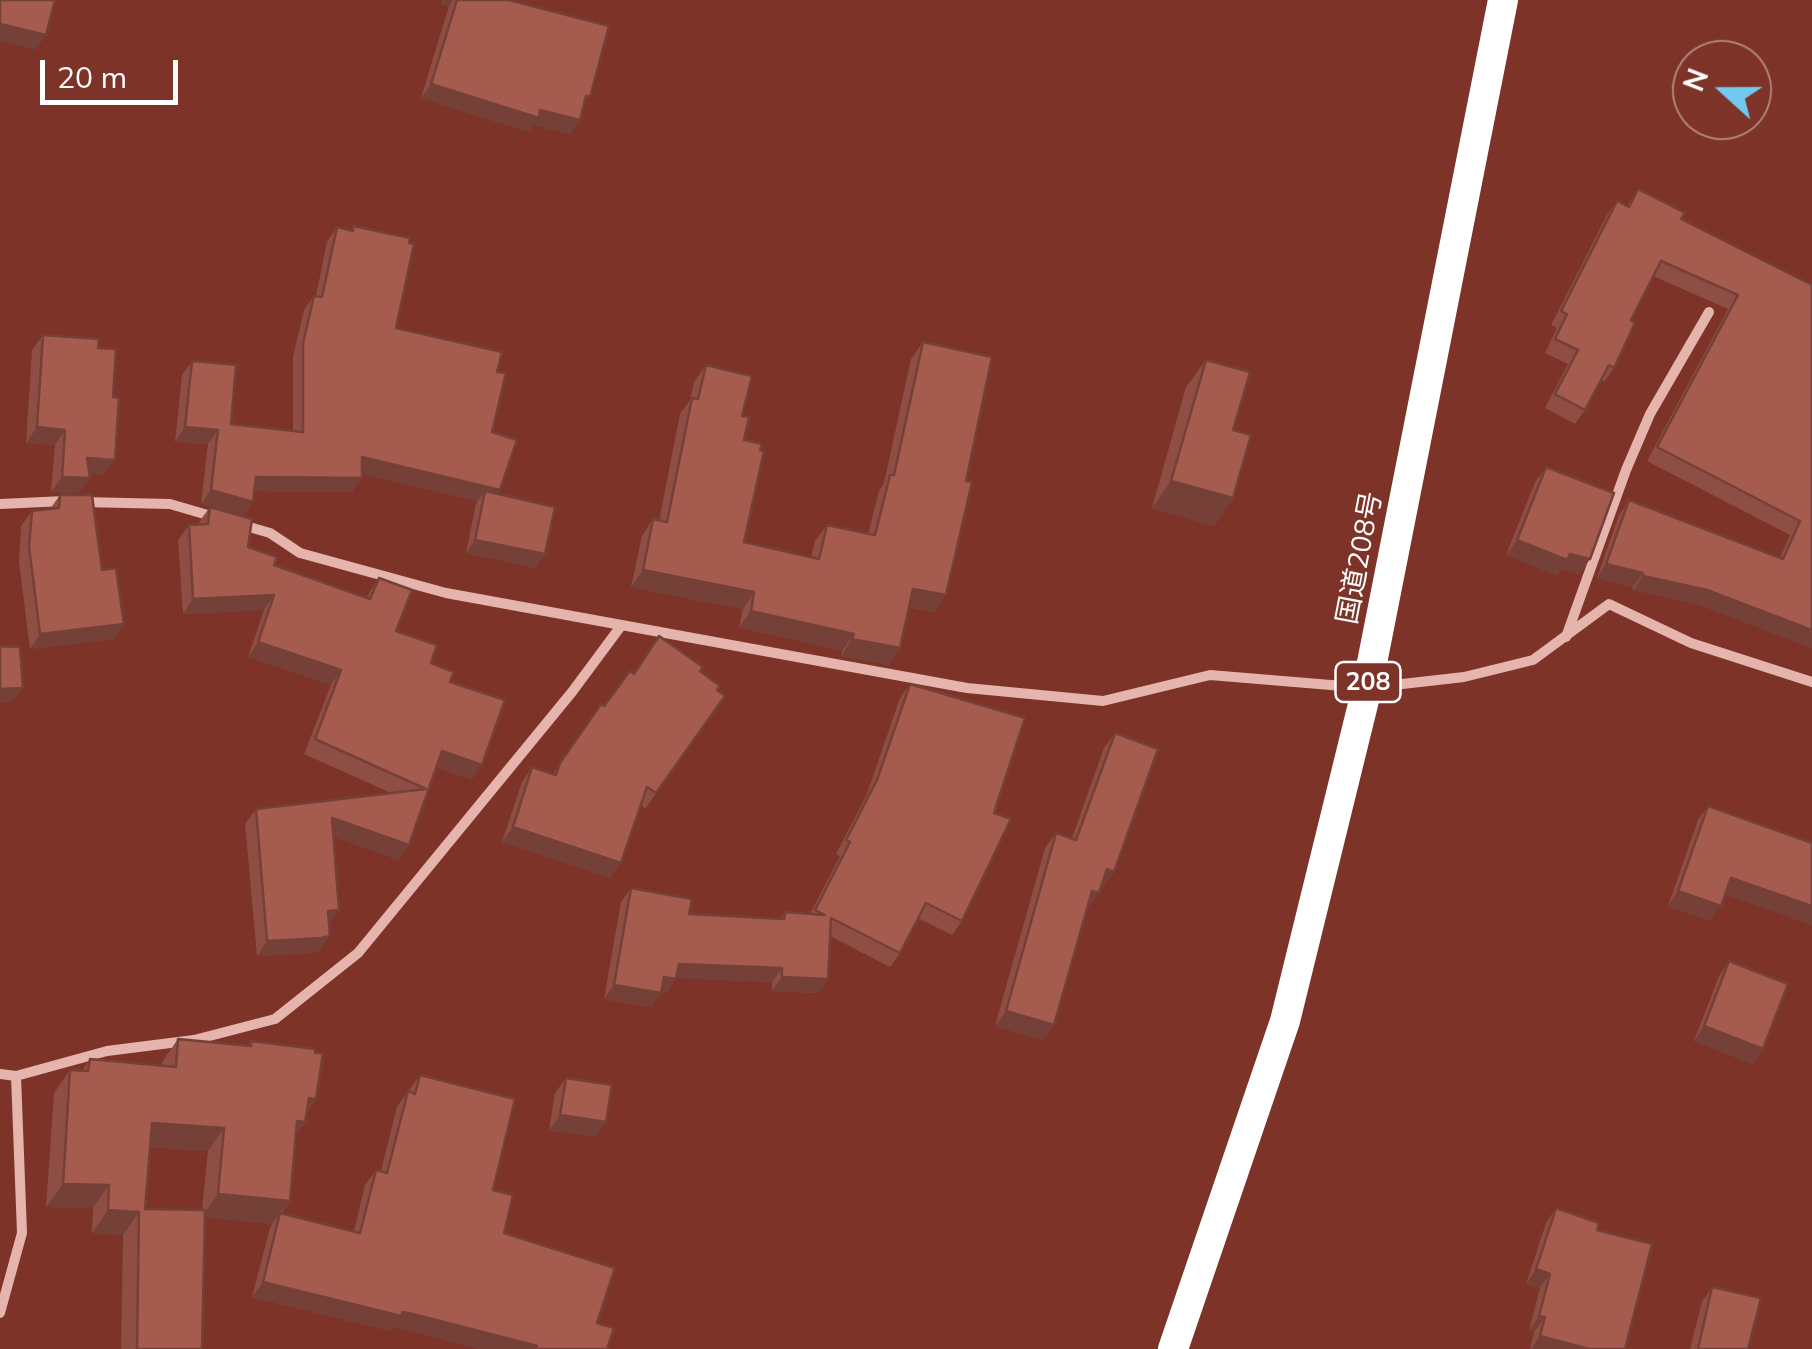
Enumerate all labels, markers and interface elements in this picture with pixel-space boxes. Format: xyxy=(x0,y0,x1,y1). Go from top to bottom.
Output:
scale bar xyxy=(45,40,182,102)
north arrow xyxy=(1672,40,1772,140)
text: 20 m xyxy=(57,58,127,96)
text: N xyxy=(1675,64,1716,96)
street label: 国道208号 xyxy=(1331,489,1389,627)
road number: 208 xyxy=(1336,662,1400,702)

